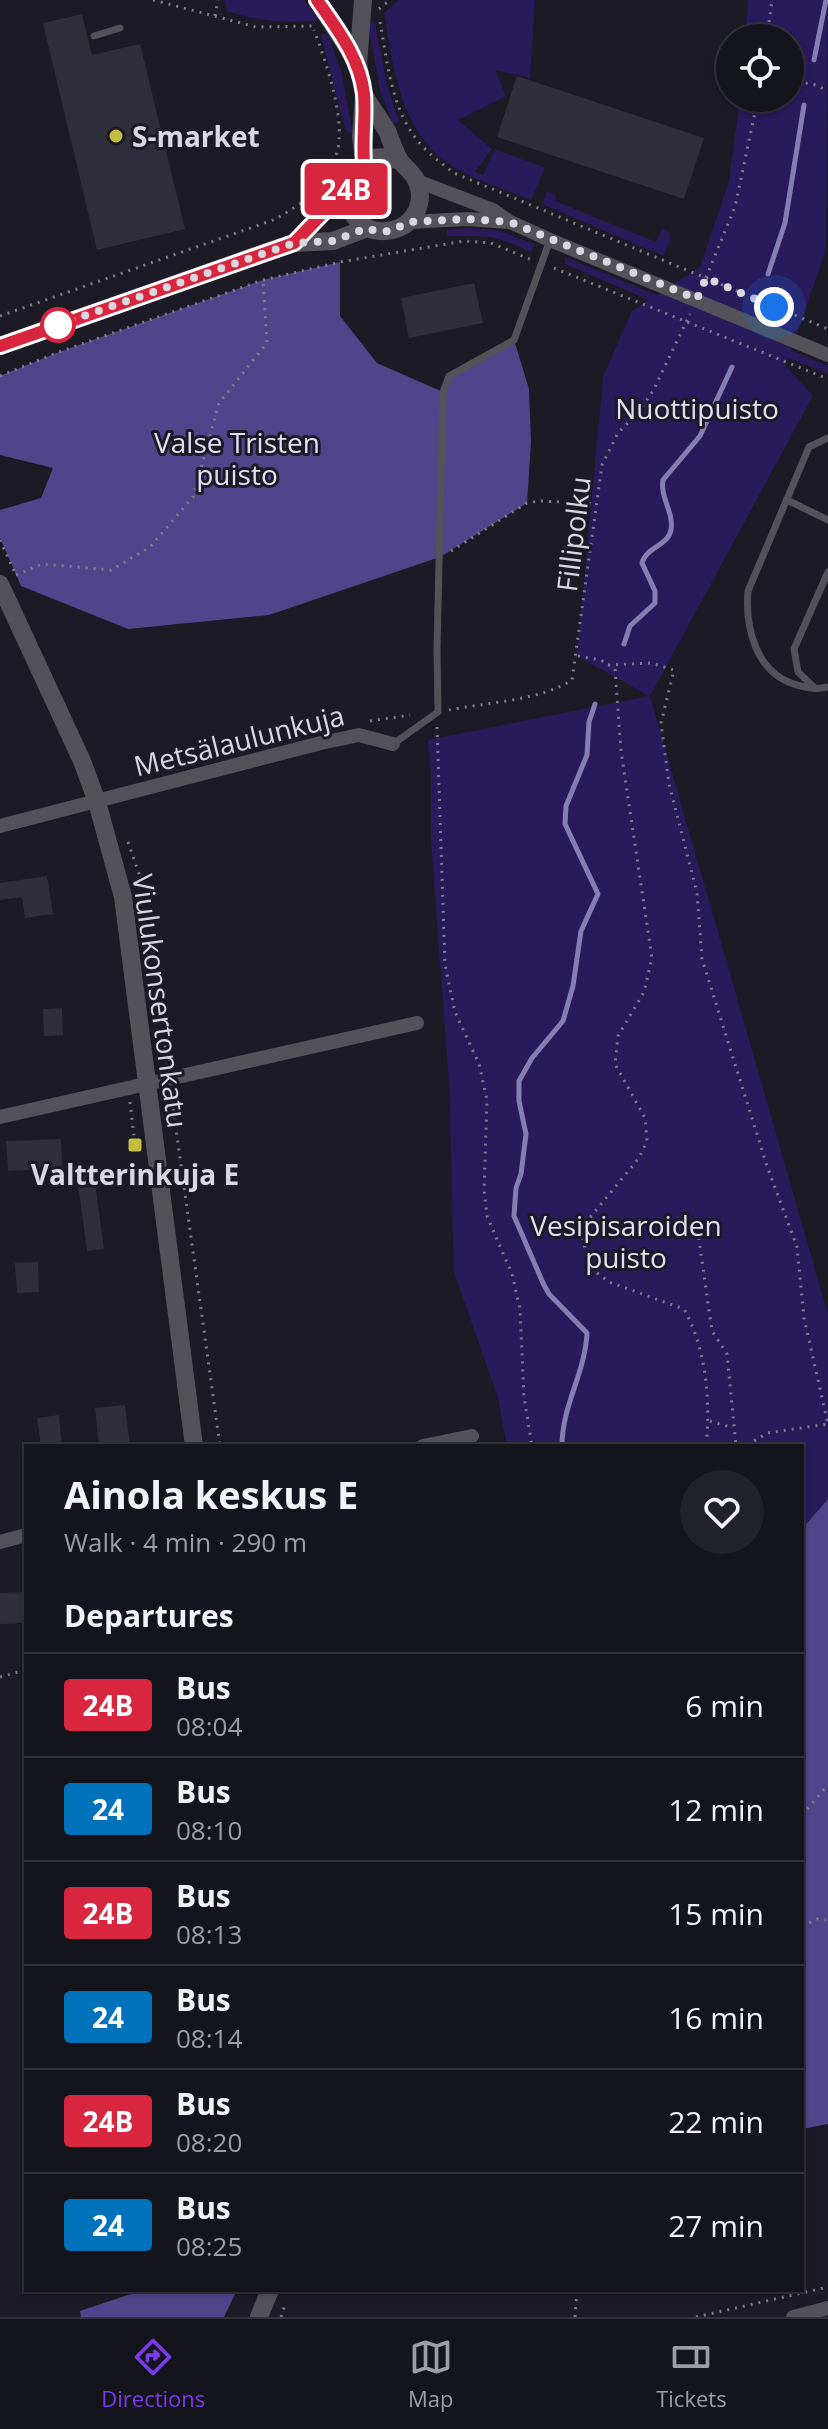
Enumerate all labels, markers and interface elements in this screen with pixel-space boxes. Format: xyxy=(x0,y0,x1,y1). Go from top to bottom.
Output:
map controls xyxy=(716,24,804,112)
button: locate xyxy=(716,24,804,112)
place label: S-market xyxy=(132,117,260,155)
marker: S-market xyxy=(107,127,125,145)
line badge: 24B xyxy=(300,163,392,215)
text: 24B xyxy=(321,170,371,208)
your location xyxy=(754,287,794,327)
unlabelled marker xyxy=(41,308,75,342)
park label: Nuottipuisto xyxy=(615,389,779,427)
park label: Valse Tristen puisto xyxy=(154,423,320,493)
street label: Fillipolku xyxy=(547,474,599,594)
street label: Metsälaulunkuja xyxy=(130,695,348,785)
street label: Viulukonsertonkatu xyxy=(124,872,198,1130)
marker: Valtterinkuja E xyxy=(126,1136,144,1154)
place label: Valtterinkuja E xyxy=(31,1155,239,1193)
park label: Vesipisaroiden puisto xyxy=(530,1206,722,1276)
text: Ainola keskus E xyxy=(64,1468,358,1520)
button: heart xyxy=(680,1470,764,1554)
text: Walk · 4 min · 290 m xyxy=(64,1524,307,1560)
text: Departures xyxy=(64,1595,234,1636)
text: Bus xyxy=(176,1667,231,1708)
text: 6 min xyxy=(685,1685,764,1726)
text: 24B xyxy=(83,1686,133,1724)
text: 08:04 xyxy=(176,1708,242,1744)
text: Bus xyxy=(176,1771,231,1812)
text: 12 min xyxy=(668,1789,764,1830)
text: 24 xyxy=(92,1790,124,1828)
text: 08:10 xyxy=(176,1812,242,1848)
text: Bus xyxy=(176,1875,231,1916)
text: 15 min xyxy=(668,1893,764,1934)
text: 24B xyxy=(83,1894,133,1932)
text: 08:13 xyxy=(176,1916,242,1952)
text: Bus xyxy=(176,1979,231,2020)
text: 16 min xyxy=(668,1997,764,2038)
text: 24 xyxy=(92,1998,124,2036)
text: 08:14 xyxy=(176,2020,242,2056)
text: Bus xyxy=(176,2083,231,2124)
text: 22 min xyxy=(668,2101,764,2142)
text: 24B xyxy=(83,2102,133,2140)
text: 08:20 xyxy=(176,2124,242,2160)
text: Bus xyxy=(176,2187,231,2228)
text: 27 min xyxy=(668,2205,764,2246)
text: 24 xyxy=(92,2206,124,2244)
text: 08:25 xyxy=(176,2228,242,2264)
tab: Directions xyxy=(101,2335,205,2413)
tab: Map xyxy=(408,2335,454,2413)
tab: Tickets xyxy=(656,2335,727,2413)

